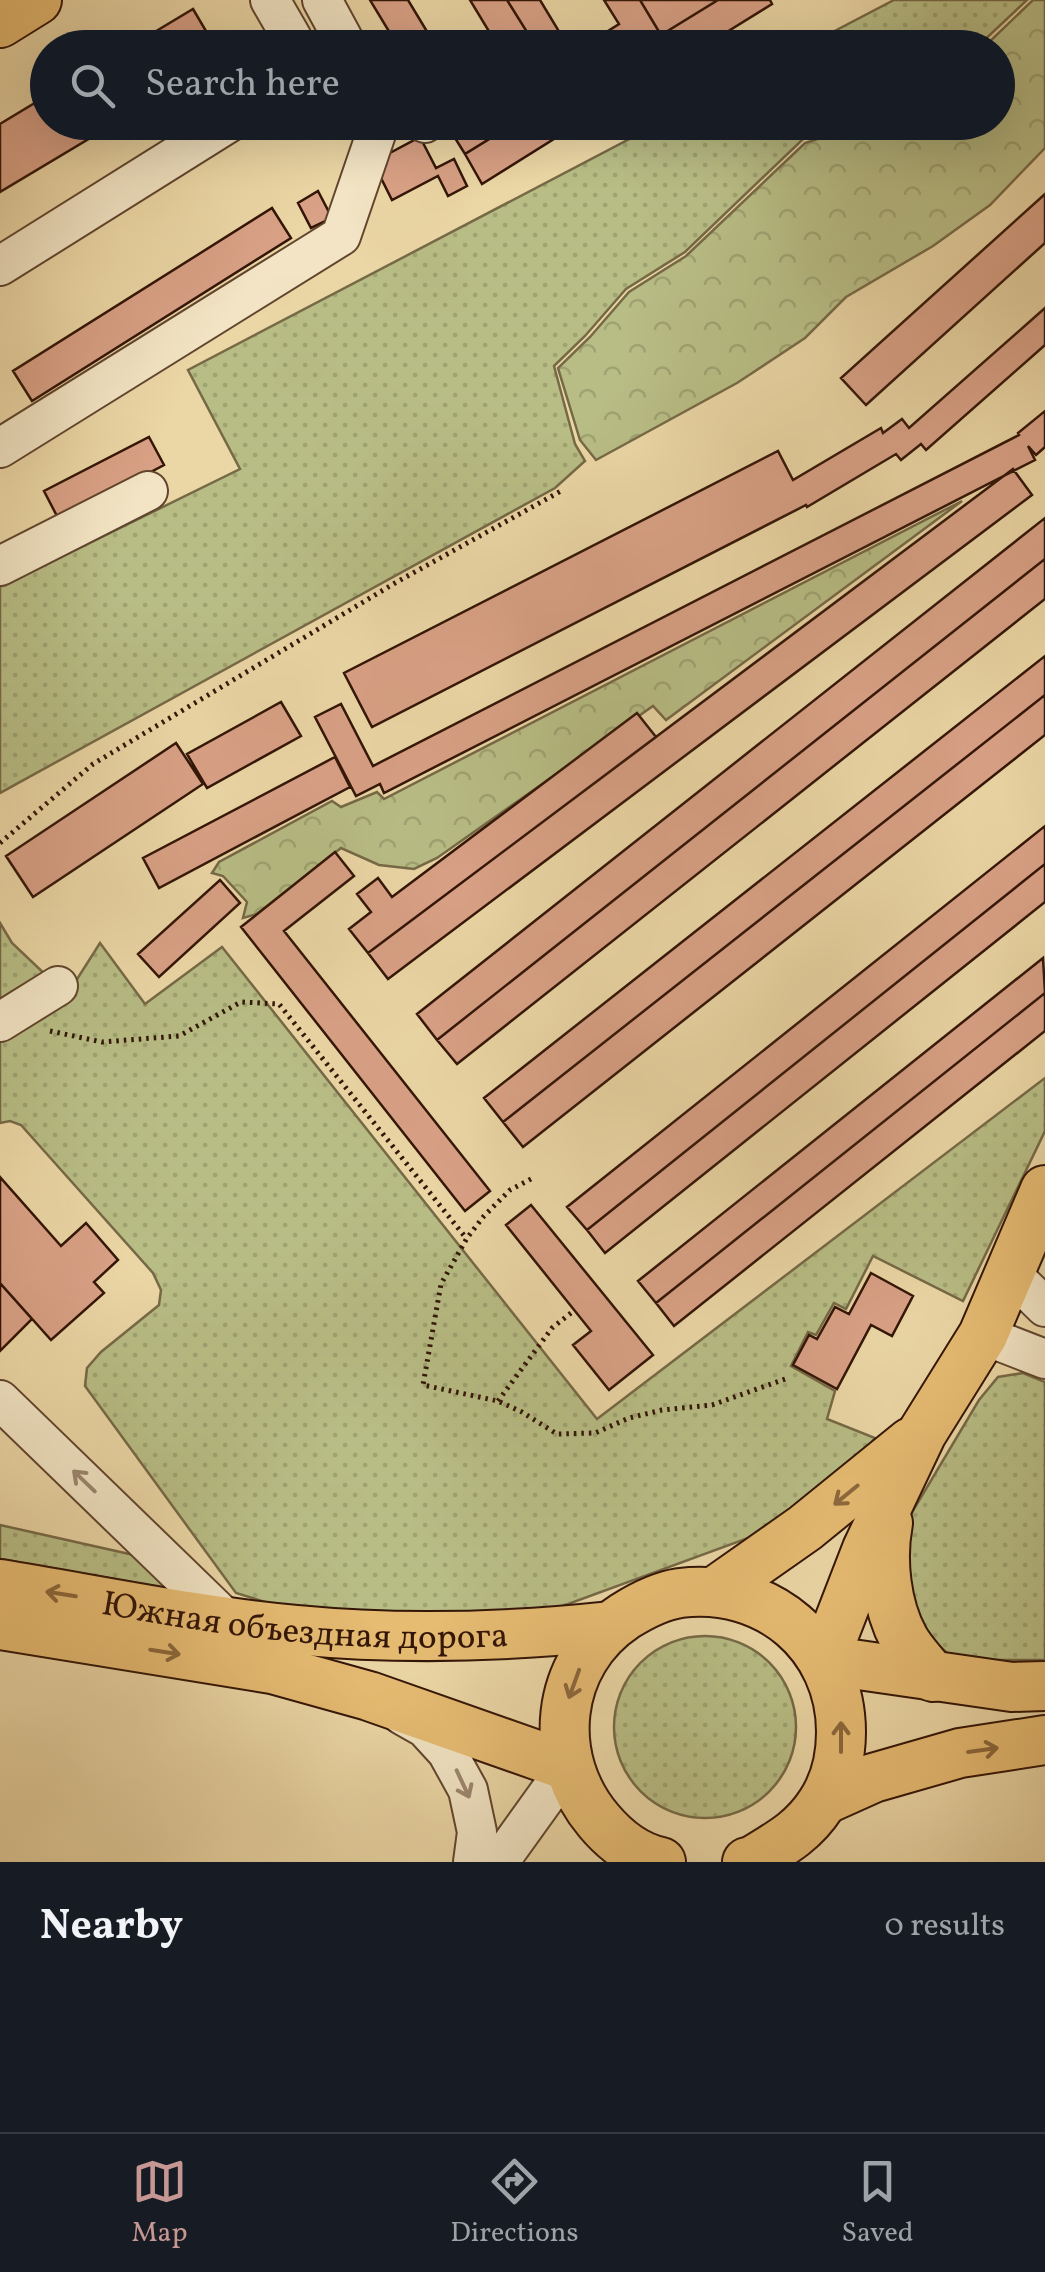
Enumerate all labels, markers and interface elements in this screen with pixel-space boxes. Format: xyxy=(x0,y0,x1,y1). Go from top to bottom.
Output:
search box xyxy=(30,30,1015,140)
icon: search xyxy=(65,58,120,113)
text: Search here xyxy=(145,59,340,112)
one-way arrow xyxy=(72,1469,96,1493)
one-way arrow xyxy=(833,1484,859,1506)
street label: Южная объездная дорога xyxy=(98,1581,509,1663)
one-way arrow xyxy=(45,1584,78,1603)
one-way arrow xyxy=(149,1643,181,1662)
one-way arrow xyxy=(564,1668,582,1699)
one-way arrow xyxy=(832,1721,850,1754)
one-way arrow xyxy=(966,1740,998,1758)
one-way arrow xyxy=(455,1768,473,1799)
text: Nearby xyxy=(40,1898,183,1957)
text: 0 results xyxy=(885,1905,1005,1949)
tab: Map xyxy=(131,2154,187,2253)
tab: Directions xyxy=(450,2154,579,2253)
tab: Saved xyxy=(841,2154,914,2253)

